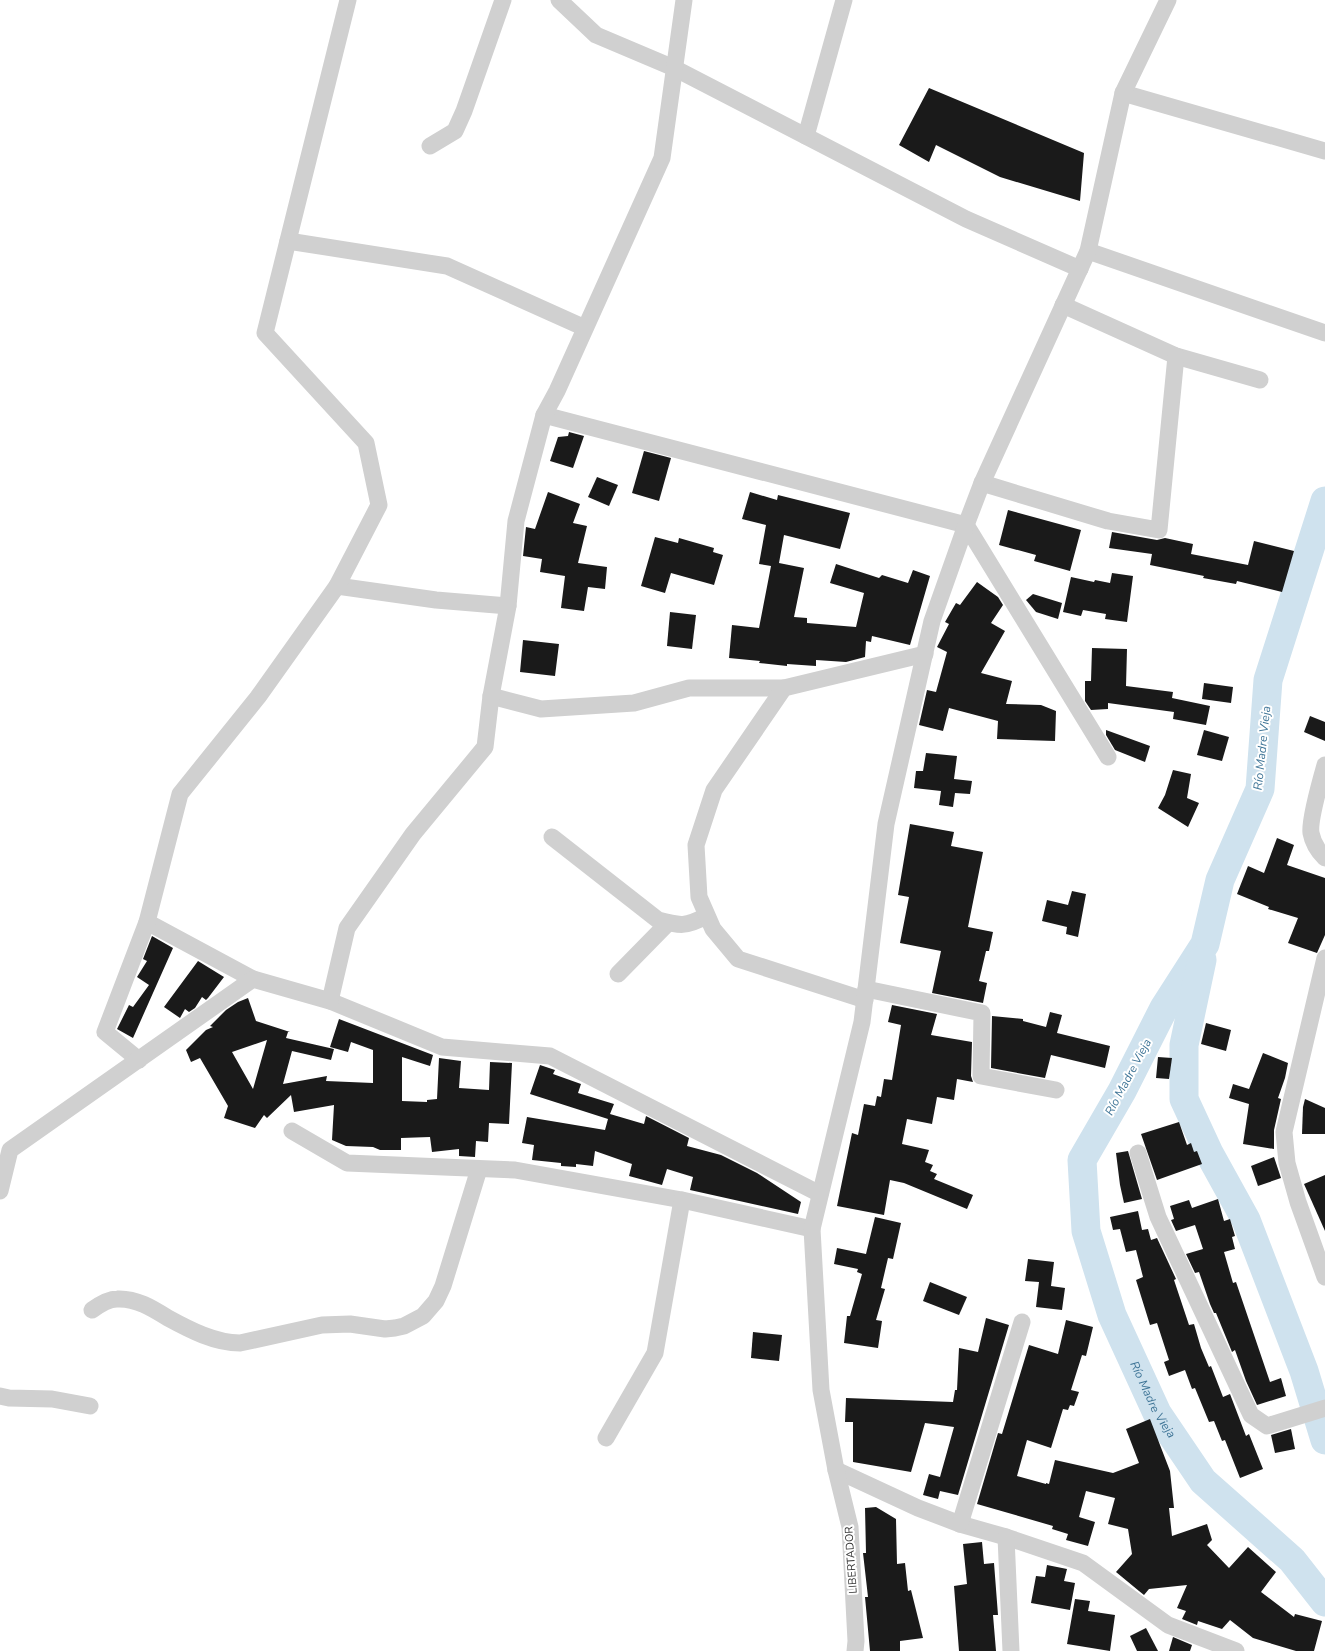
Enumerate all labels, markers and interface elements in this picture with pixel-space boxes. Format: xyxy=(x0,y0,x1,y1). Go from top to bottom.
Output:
water label: Río Madre Vieja xyxy=(1250,705,1274,791)
water label: Río Madre Vieja xyxy=(1101,1036,1155,1118)
water label: Río Madre Vieja xyxy=(1126,1359,1180,1441)
street label: LIBERTADOR xyxy=(841,1525,861,1594)

